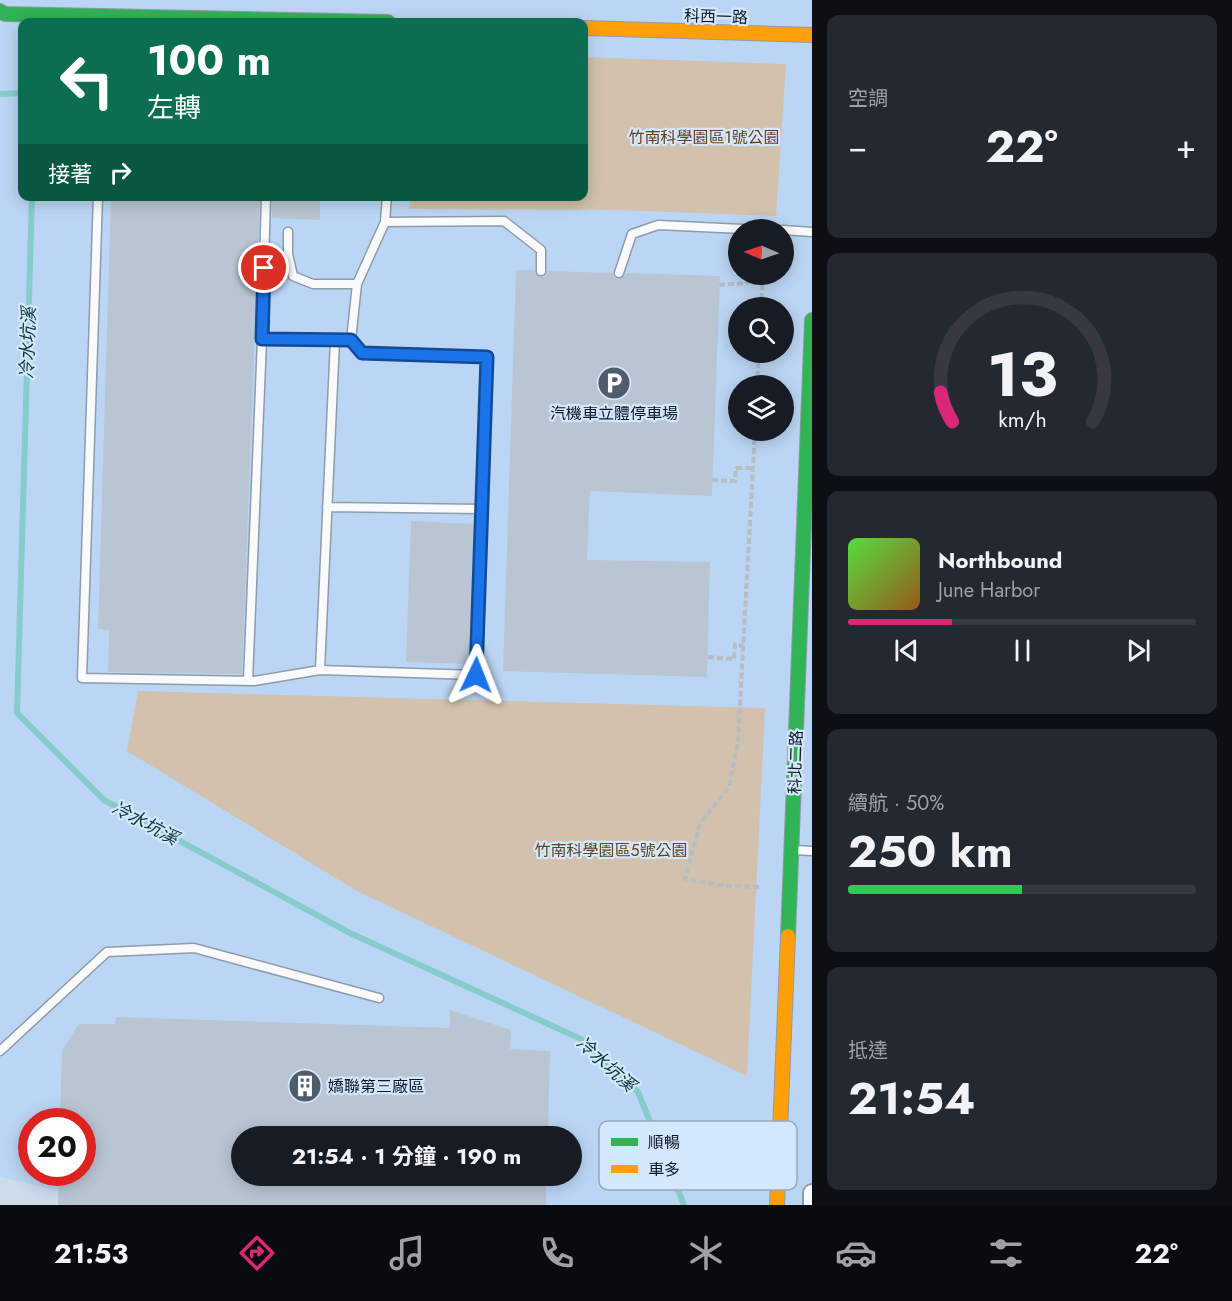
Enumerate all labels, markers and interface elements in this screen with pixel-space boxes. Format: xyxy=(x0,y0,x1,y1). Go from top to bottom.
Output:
street label: 科西一路 xyxy=(684,4,748,29)
text: 100 m xyxy=(147,30,271,91)
icon: left xyxy=(48,42,126,120)
text: 空調 xyxy=(848,84,888,113)
text: 左轉 xyxy=(147,88,201,127)
text: 22° xyxy=(985,114,1058,179)
text: − xyxy=(848,123,867,170)
text: + xyxy=(1176,123,1196,170)
park label: 竹南科學園區1號公園 xyxy=(628,126,780,149)
icon: right xyxy=(104,156,137,189)
text: 接著 xyxy=(48,158,92,190)
north arrow xyxy=(728,219,794,285)
map controls xyxy=(728,219,794,441)
pin xyxy=(238,242,289,293)
icon: arrive xyxy=(247,251,280,284)
button: search xyxy=(728,297,794,363)
water label: 冷水坑溪 xyxy=(14,304,42,379)
text: 13 xyxy=(987,329,1057,419)
parking icon: 汽機車立體停車場 xyxy=(596,365,632,401)
button: layers xyxy=(728,375,794,441)
place label: 汽機車立體停車場 xyxy=(550,402,678,425)
text: km/h xyxy=(998,404,1046,435)
text: Northbound xyxy=(938,544,1062,576)
text: June Harbor xyxy=(938,576,1040,605)
icon: previous xyxy=(890,634,923,667)
icon: pause xyxy=(1006,634,1039,667)
icon: next xyxy=(1122,634,1155,667)
position arrow xyxy=(444,643,508,707)
street label: 科北二路 xyxy=(783,730,808,794)
text: 續航 · 50% xyxy=(848,789,944,818)
water label: 冷水坑溪 xyxy=(107,795,186,853)
text: 250 km xyxy=(848,819,1013,884)
park label: 竹南科學園區5號公園 xyxy=(534,839,688,862)
water label: 冷水坑溪 xyxy=(571,1030,644,1100)
text: 抵達 xyxy=(848,1036,888,1065)
text: 21:54 xyxy=(848,1066,975,1131)
building icon: 嬌聯第三廠區 xyxy=(287,1068,323,1104)
place label: 嬌聯第三廠區 xyxy=(328,1075,424,1098)
speed limit sign: 20 xyxy=(18,1108,96,1186)
legend xyxy=(599,1121,797,1190)
text: 順暢 xyxy=(648,1131,680,1154)
text: 21:54 · 1 分鐘 · 190 m xyxy=(292,1140,521,1172)
text: 車多 xyxy=(648,1158,680,1181)
icon: directions xyxy=(236,1232,278,1274)
icon: music xyxy=(386,1232,428,1274)
icon: phone xyxy=(536,1232,578,1274)
icon: climate xyxy=(685,1232,727,1274)
icon: car xyxy=(835,1232,877,1274)
icon: filters xyxy=(985,1232,1027,1274)
text: 21:53 xyxy=(54,1234,128,1273)
text: 22° xyxy=(1135,1234,1178,1273)

